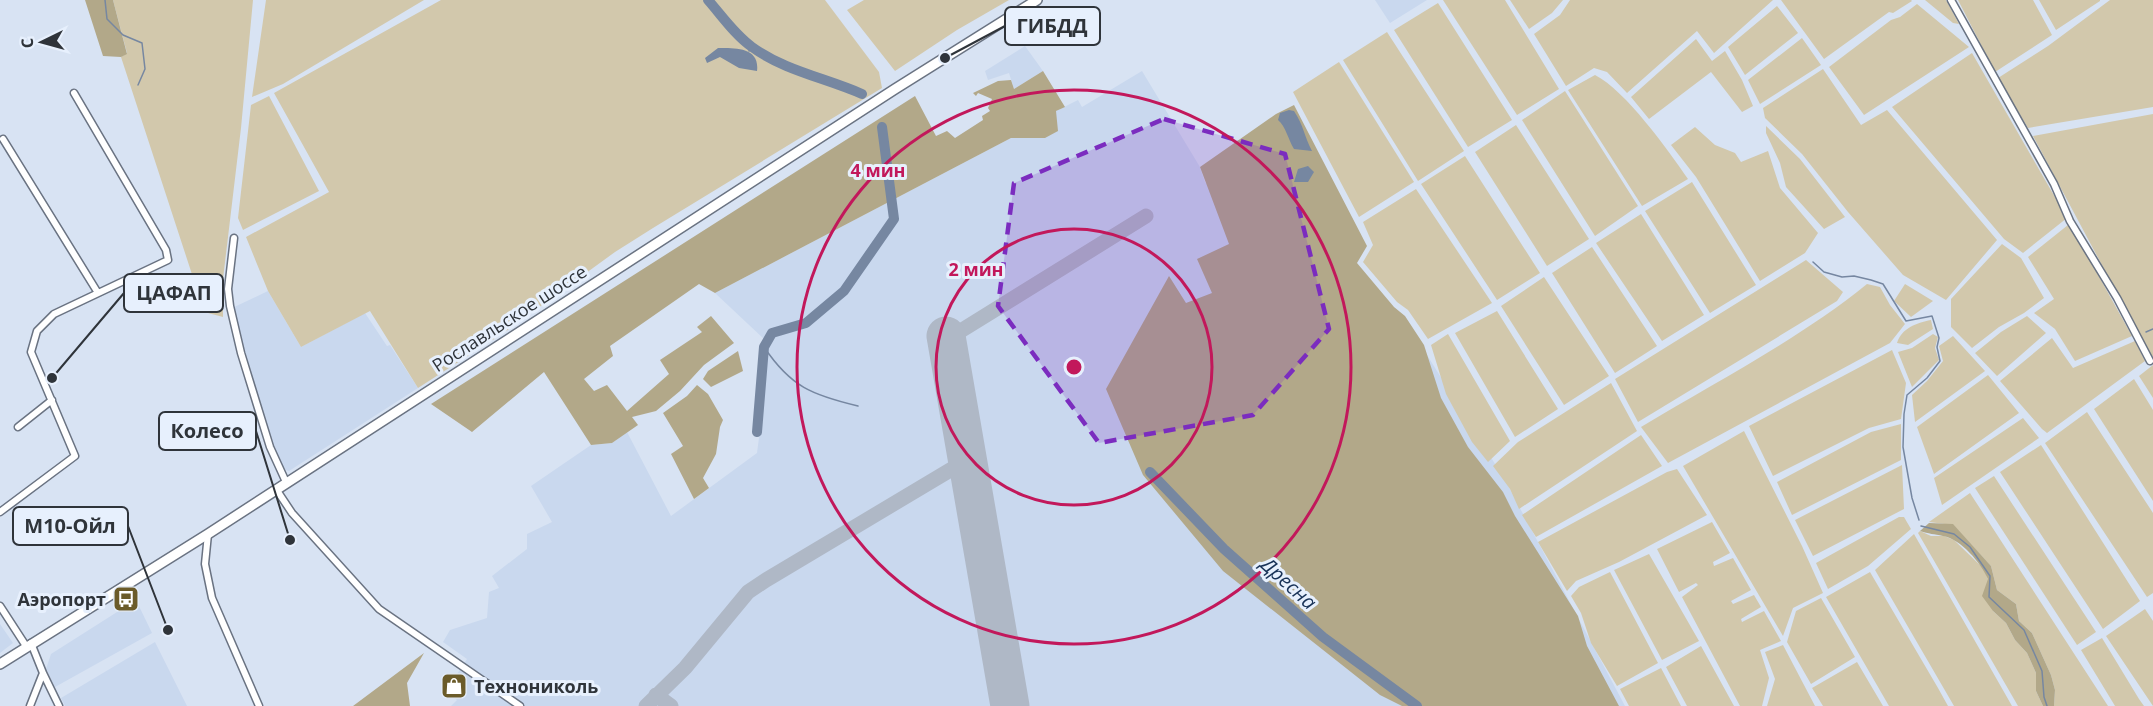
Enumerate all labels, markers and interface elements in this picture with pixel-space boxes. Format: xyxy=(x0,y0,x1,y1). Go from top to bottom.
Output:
callout: ГИБДД xyxy=(1005,7,1100,45)
north arrow xyxy=(12,12,72,72)
text: ГИБДД xyxy=(1016,12,1088,39)
text: С xyxy=(16,37,38,49)
text: 4 мин xyxy=(850,158,906,182)
text: 2 мин xyxy=(948,257,1004,281)
street label: Рославльское шоссе xyxy=(427,259,591,377)
callout: ЦАФАП xyxy=(124,274,223,312)
text: ЦАФАП xyxy=(136,279,212,306)
centre of rings xyxy=(1064,357,1084,377)
callout: Колесо xyxy=(159,412,256,450)
text: Колесо xyxy=(170,417,244,444)
callout: М10-Ойл xyxy=(13,507,128,545)
text: М10-Ойл xyxy=(24,512,116,539)
water label: Дресна xyxy=(1254,549,1323,615)
bus stop icon: Аэропорт xyxy=(111,584,141,614)
place label: Аэропорт xyxy=(18,587,106,611)
shop icon: Технониколь xyxy=(439,671,469,701)
place label: Технониколь xyxy=(474,674,598,698)

